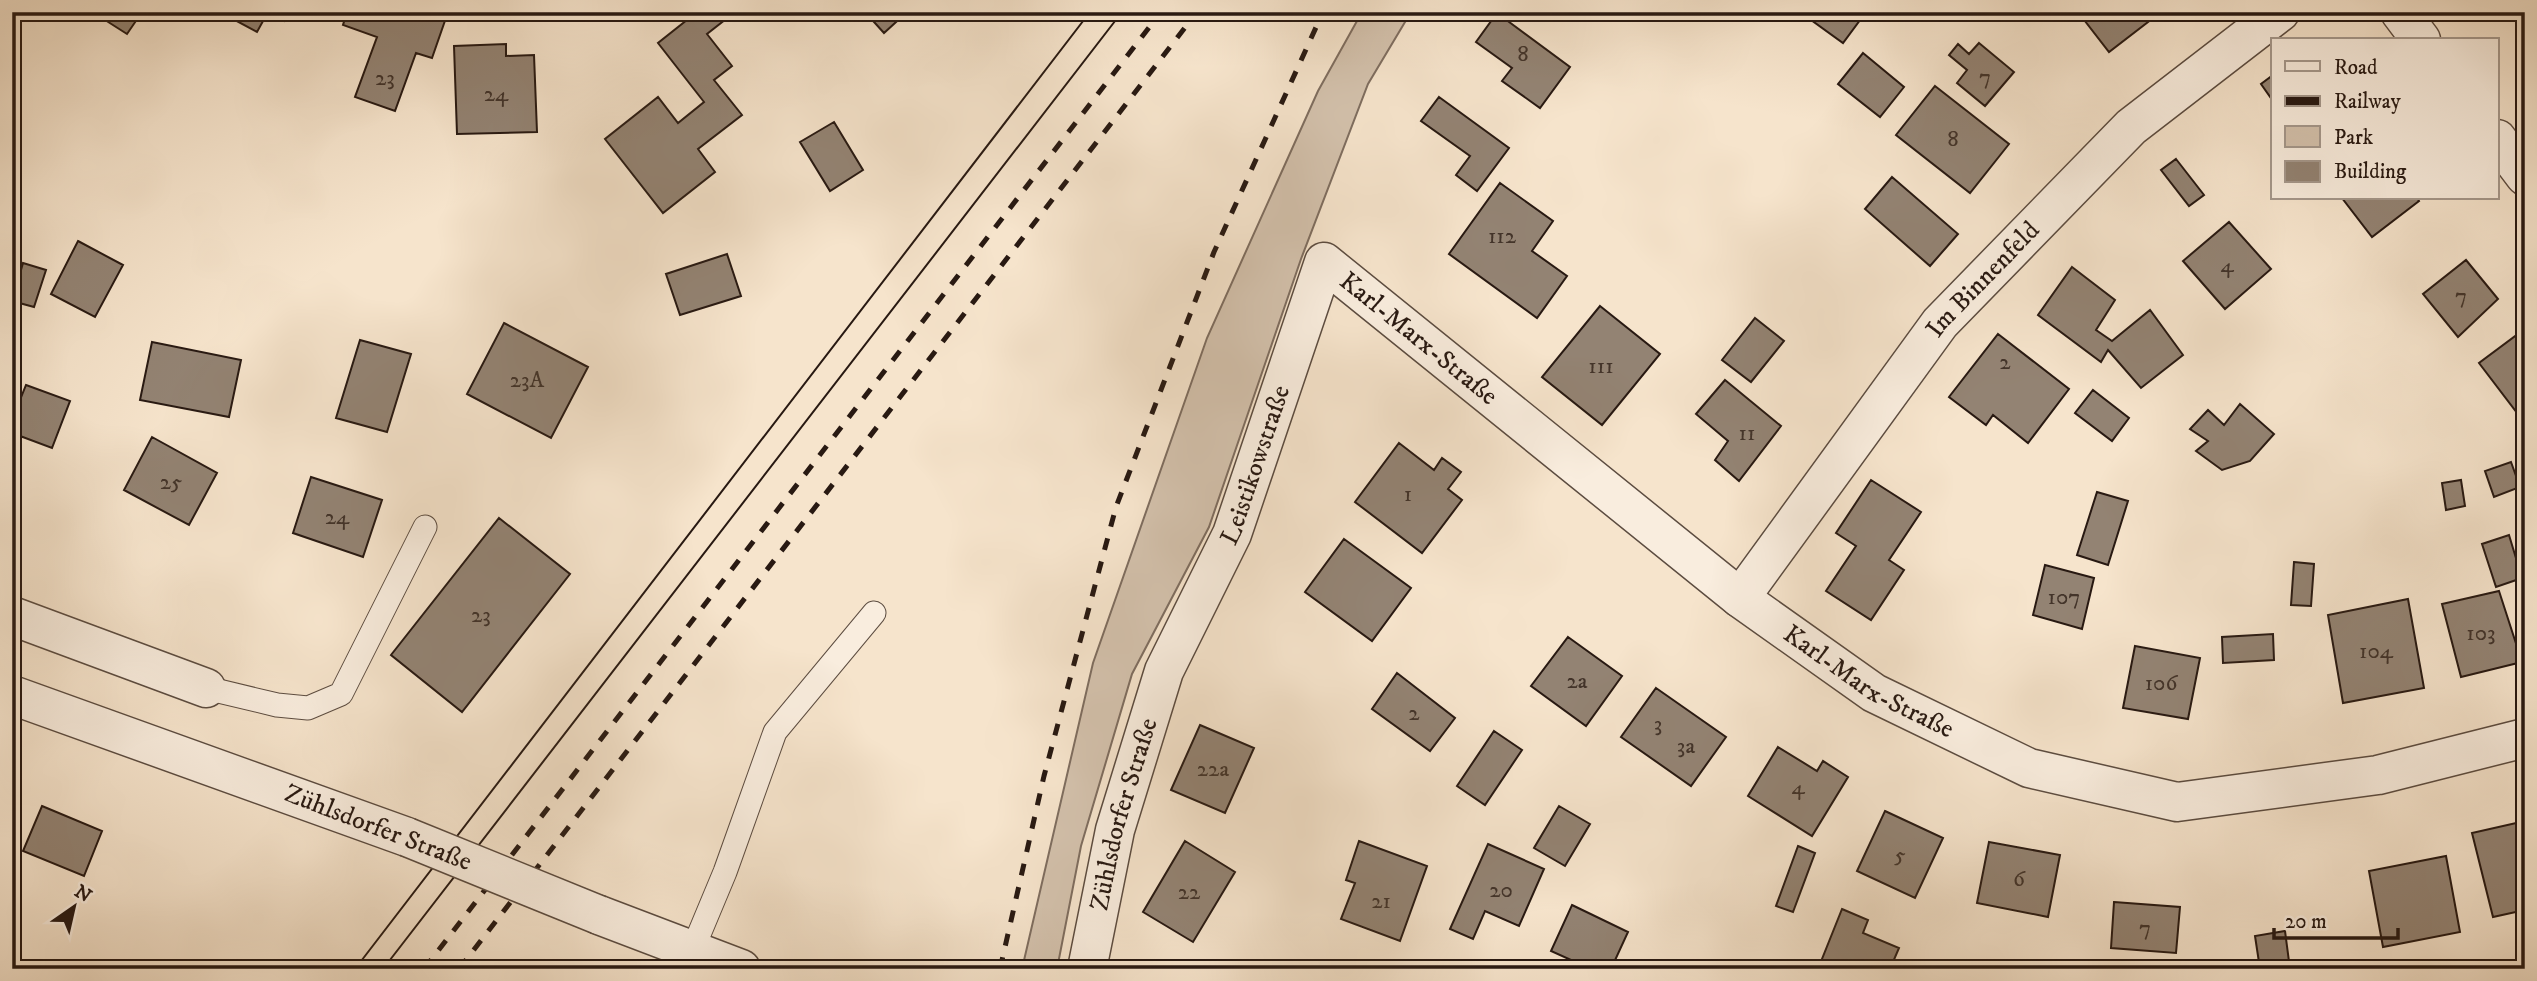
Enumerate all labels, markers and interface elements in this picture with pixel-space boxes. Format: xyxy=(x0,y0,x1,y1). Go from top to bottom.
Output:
legend xyxy=(2271,38,2498,200)
house number: 8 xyxy=(1517,40,1529,69)
text: Road xyxy=(2334,55,2378,81)
house number: 7 xyxy=(1979,63,1991,92)
house number: 23 xyxy=(375,64,395,93)
house number: 24 xyxy=(484,80,509,109)
text: Railway xyxy=(2334,89,2402,115)
house number: 8 xyxy=(1947,125,1959,154)
text: Park xyxy=(2334,125,2374,151)
text: Building xyxy=(2334,159,2407,185)
street label: Im Binnenfeld xyxy=(1918,214,2047,344)
house number: 112 xyxy=(1488,222,1517,251)
house number: 4 xyxy=(2220,251,2234,280)
street label: Karl-Marx-Straße xyxy=(1333,265,1505,412)
house number: 7 xyxy=(2455,282,2467,311)
house number: 2 xyxy=(1999,348,2011,377)
house number: 111 xyxy=(1588,352,1614,381)
house number: 23A xyxy=(510,366,545,395)
street label: Leistikowstraße xyxy=(1213,381,1298,550)
house number: 11 xyxy=(1739,419,1755,448)
house number: 25 xyxy=(160,468,182,497)
house number: 1 xyxy=(1404,480,1412,509)
house number: 24 xyxy=(325,503,350,532)
house number: 107 xyxy=(2048,583,2080,612)
house number: 23 xyxy=(471,601,491,630)
street label: Karl-Marx-Straße xyxy=(1777,617,1959,746)
house number: 103 xyxy=(2466,619,2496,648)
house number: 104 xyxy=(2359,637,2394,666)
house number: 2a xyxy=(1566,667,1588,696)
house number: 106 xyxy=(2145,669,2178,698)
house number: 2 xyxy=(1408,699,1420,728)
house number: 3 xyxy=(1654,710,1662,739)
street label: Zühlsdorfer Straße xyxy=(1083,714,1165,913)
house number: 3a xyxy=(1677,732,1695,761)
house number: 22a xyxy=(1197,755,1229,784)
house number: 4 xyxy=(1791,773,1805,802)
street label: Zühlsdorfer Straße xyxy=(280,777,476,879)
house number: 5 xyxy=(1894,841,1906,870)
house number: 6 xyxy=(2013,865,2026,894)
north arrow xyxy=(38,872,108,942)
house number: 20 xyxy=(1489,876,1513,905)
house number: 22 xyxy=(1178,878,1201,907)
text: N xyxy=(70,880,96,908)
house number: 21 xyxy=(1371,887,1391,916)
scale bar xyxy=(2274,897,2399,941)
text: 20 m xyxy=(2285,909,2327,935)
house number: 7 xyxy=(2139,914,2151,943)

